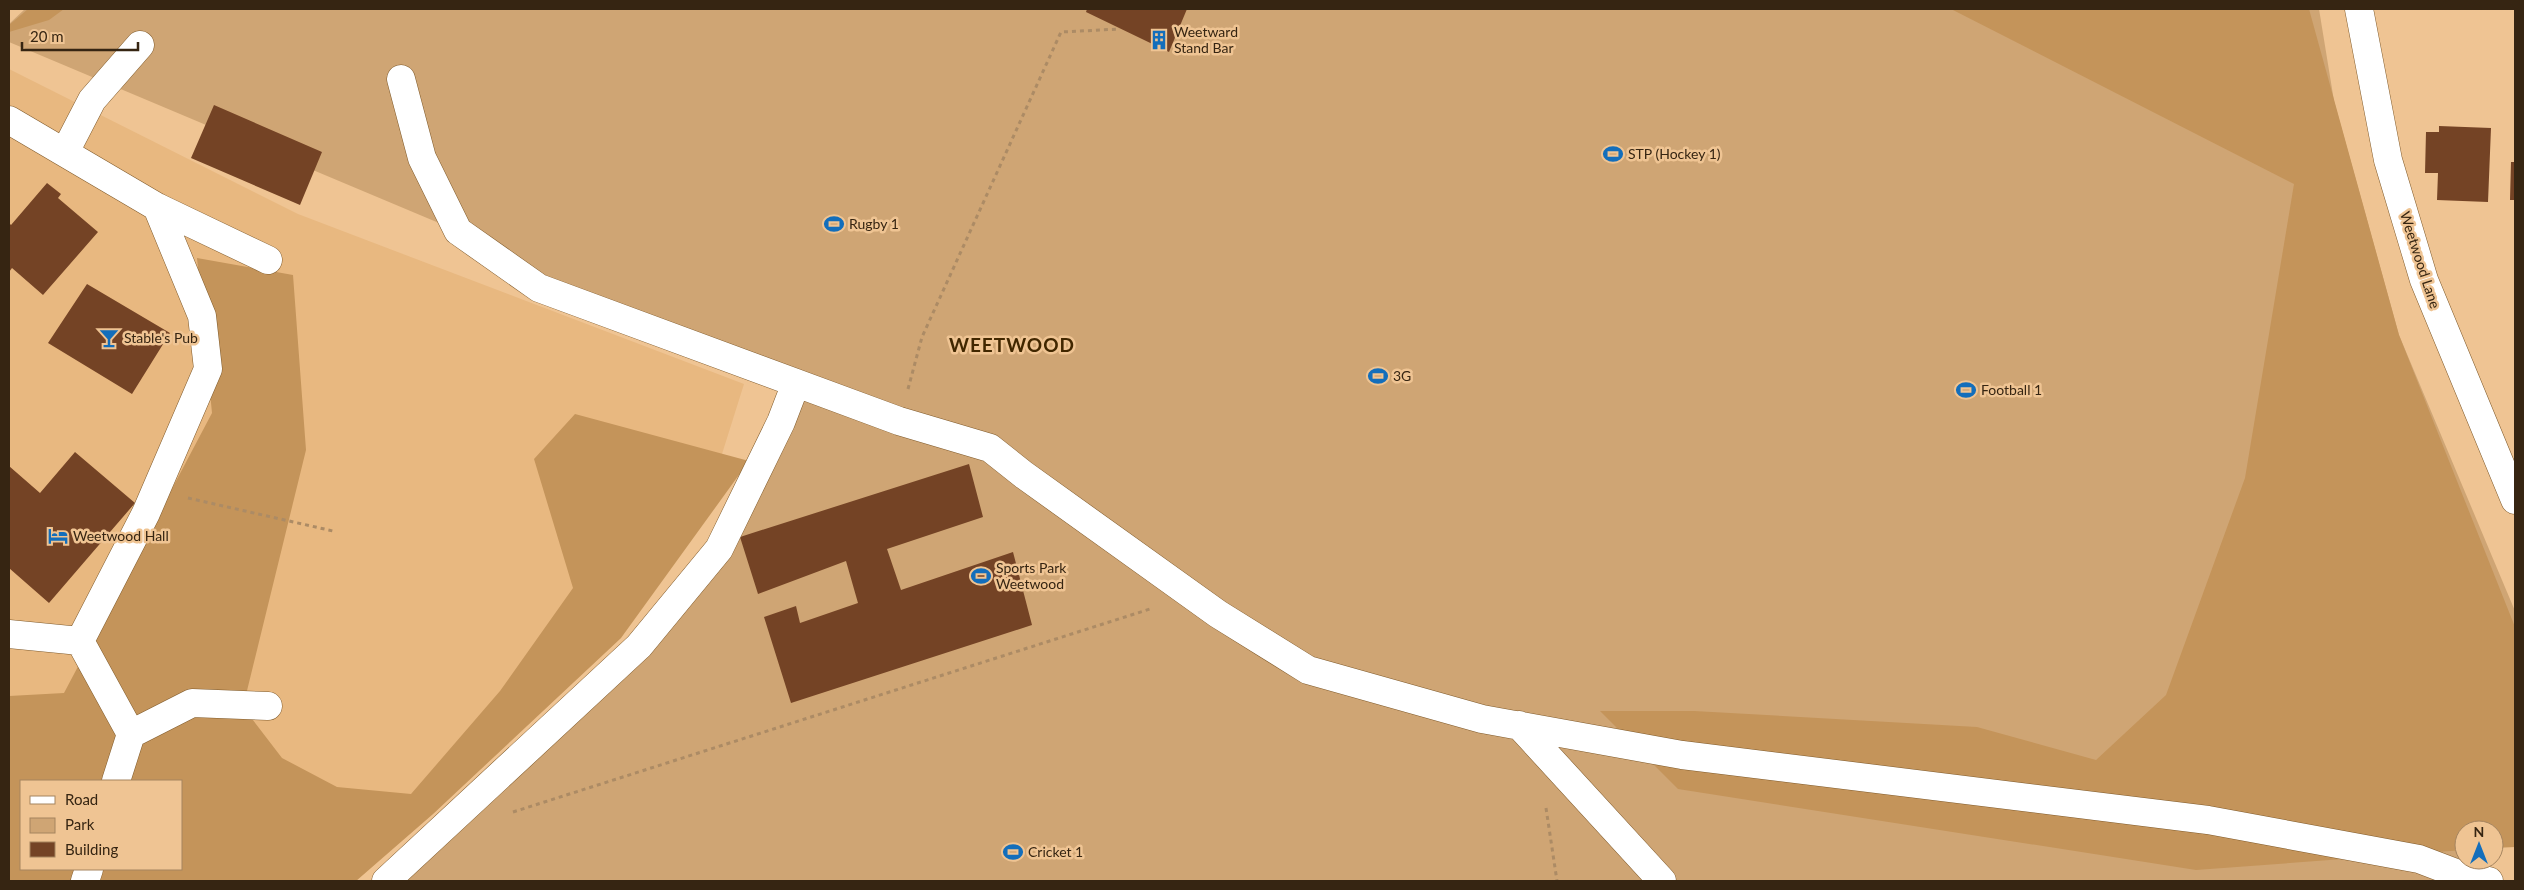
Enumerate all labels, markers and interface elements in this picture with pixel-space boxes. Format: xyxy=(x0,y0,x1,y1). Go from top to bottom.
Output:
scale bar xyxy=(22,20,139,52)
place label: Weetward Stand Bar xyxy=(1174,23,1238,56)
text: 20 m xyxy=(30,27,64,45)
building icon: Weetward Stand Bar xyxy=(1148,29,1170,51)
sports icon: STP (Hockey 1) xyxy=(1602,143,1624,165)
place label: STP (Hockey 1) xyxy=(1628,145,1721,162)
street label: Weetwood Lane xyxy=(2397,209,2444,311)
sports icon: Rugby 1 xyxy=(823,213,845,235)
place label: Rugby 1 xyxy=(849,215,899,232)
bar icon: Stable's Pub xyxy=(98,327,120,349)
place label: Stable's Pub xyxy=(124,329,198,346)
district label: WEETWOOD xyxy=(949,333,1075,356)
sports icon: 3G xyxy=(1367,365,1389,387)
place label: 3G xyxy=(1393,367,1411,384)
sports icon: Football 1 xyxy=(1955,379,1977,401)
place label: Football 1 xyxy=(1981,381,2042,398)
hotel icon: Weetwood Hall xyxy=(47,525,69,547)
place label: Weetwood Hall xyxy=(73,527,169,544)
place label: Sports Park Weetwood xyxy=(996,559,1067,592)
sports icon: Sports Park Weetwood xyxy=(970,565,992,587)
legend xyxy=(20,780,182,870)
text: Road xyxy=(65,790,98,808)
text: Park xyxy=(65,815,95,833)
north arrow xyxy=(2454,820,2504,870)
text: N xyxy=(2474,823,2484,840)
text: Building xyxy=(65,840,118,858)
sports icon: Cricket 1 xyxy=(1002,841,1024,863)
place label: Cricket 1 xyxy=(1028,843,1083,860)

